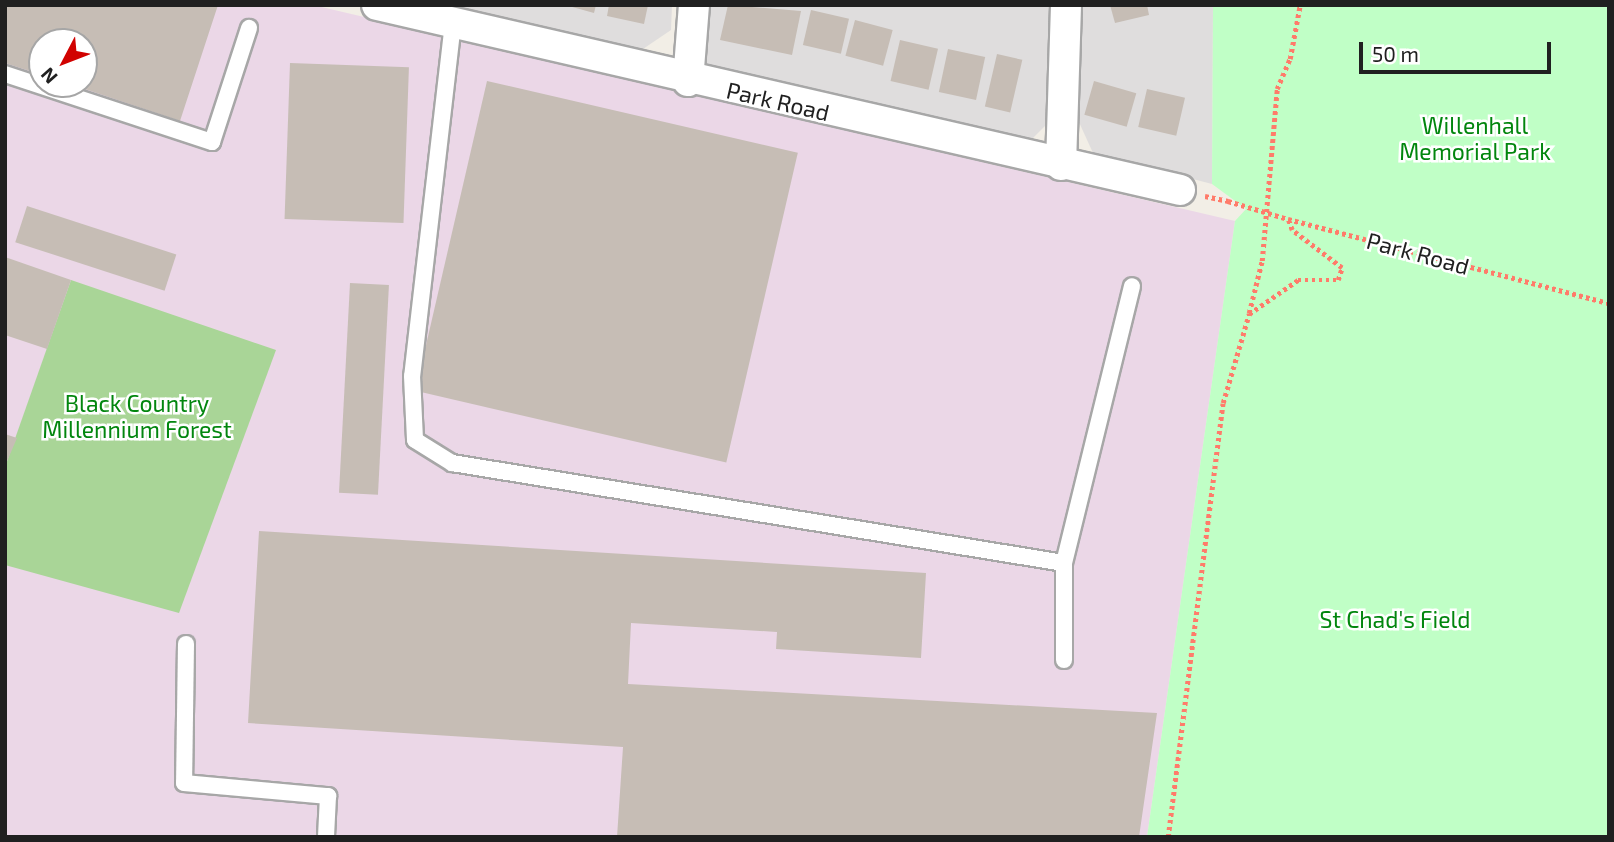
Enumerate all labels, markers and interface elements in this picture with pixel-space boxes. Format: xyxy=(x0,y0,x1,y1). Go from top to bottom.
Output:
north arrow xyxy=(28,28,98,98)
scale bar xyxy=(1362,28,1554,72)
text: 50 m xyxy=(1372,41,1419,66)
text: N xyxy=(35,63,62,89)
street label: Park Road xyxy=(724,76,832,126)
park label: Willenhall Memorial Park xyxy=(1399,111,1551,165)
street label: Park Road xyxy=(1364,226,1472,280)
park label: Black Country Millennium Forest xyxy=(42,389,232,443)
park label: St Chad's Field xyxy=(1319,605,1471,633)

